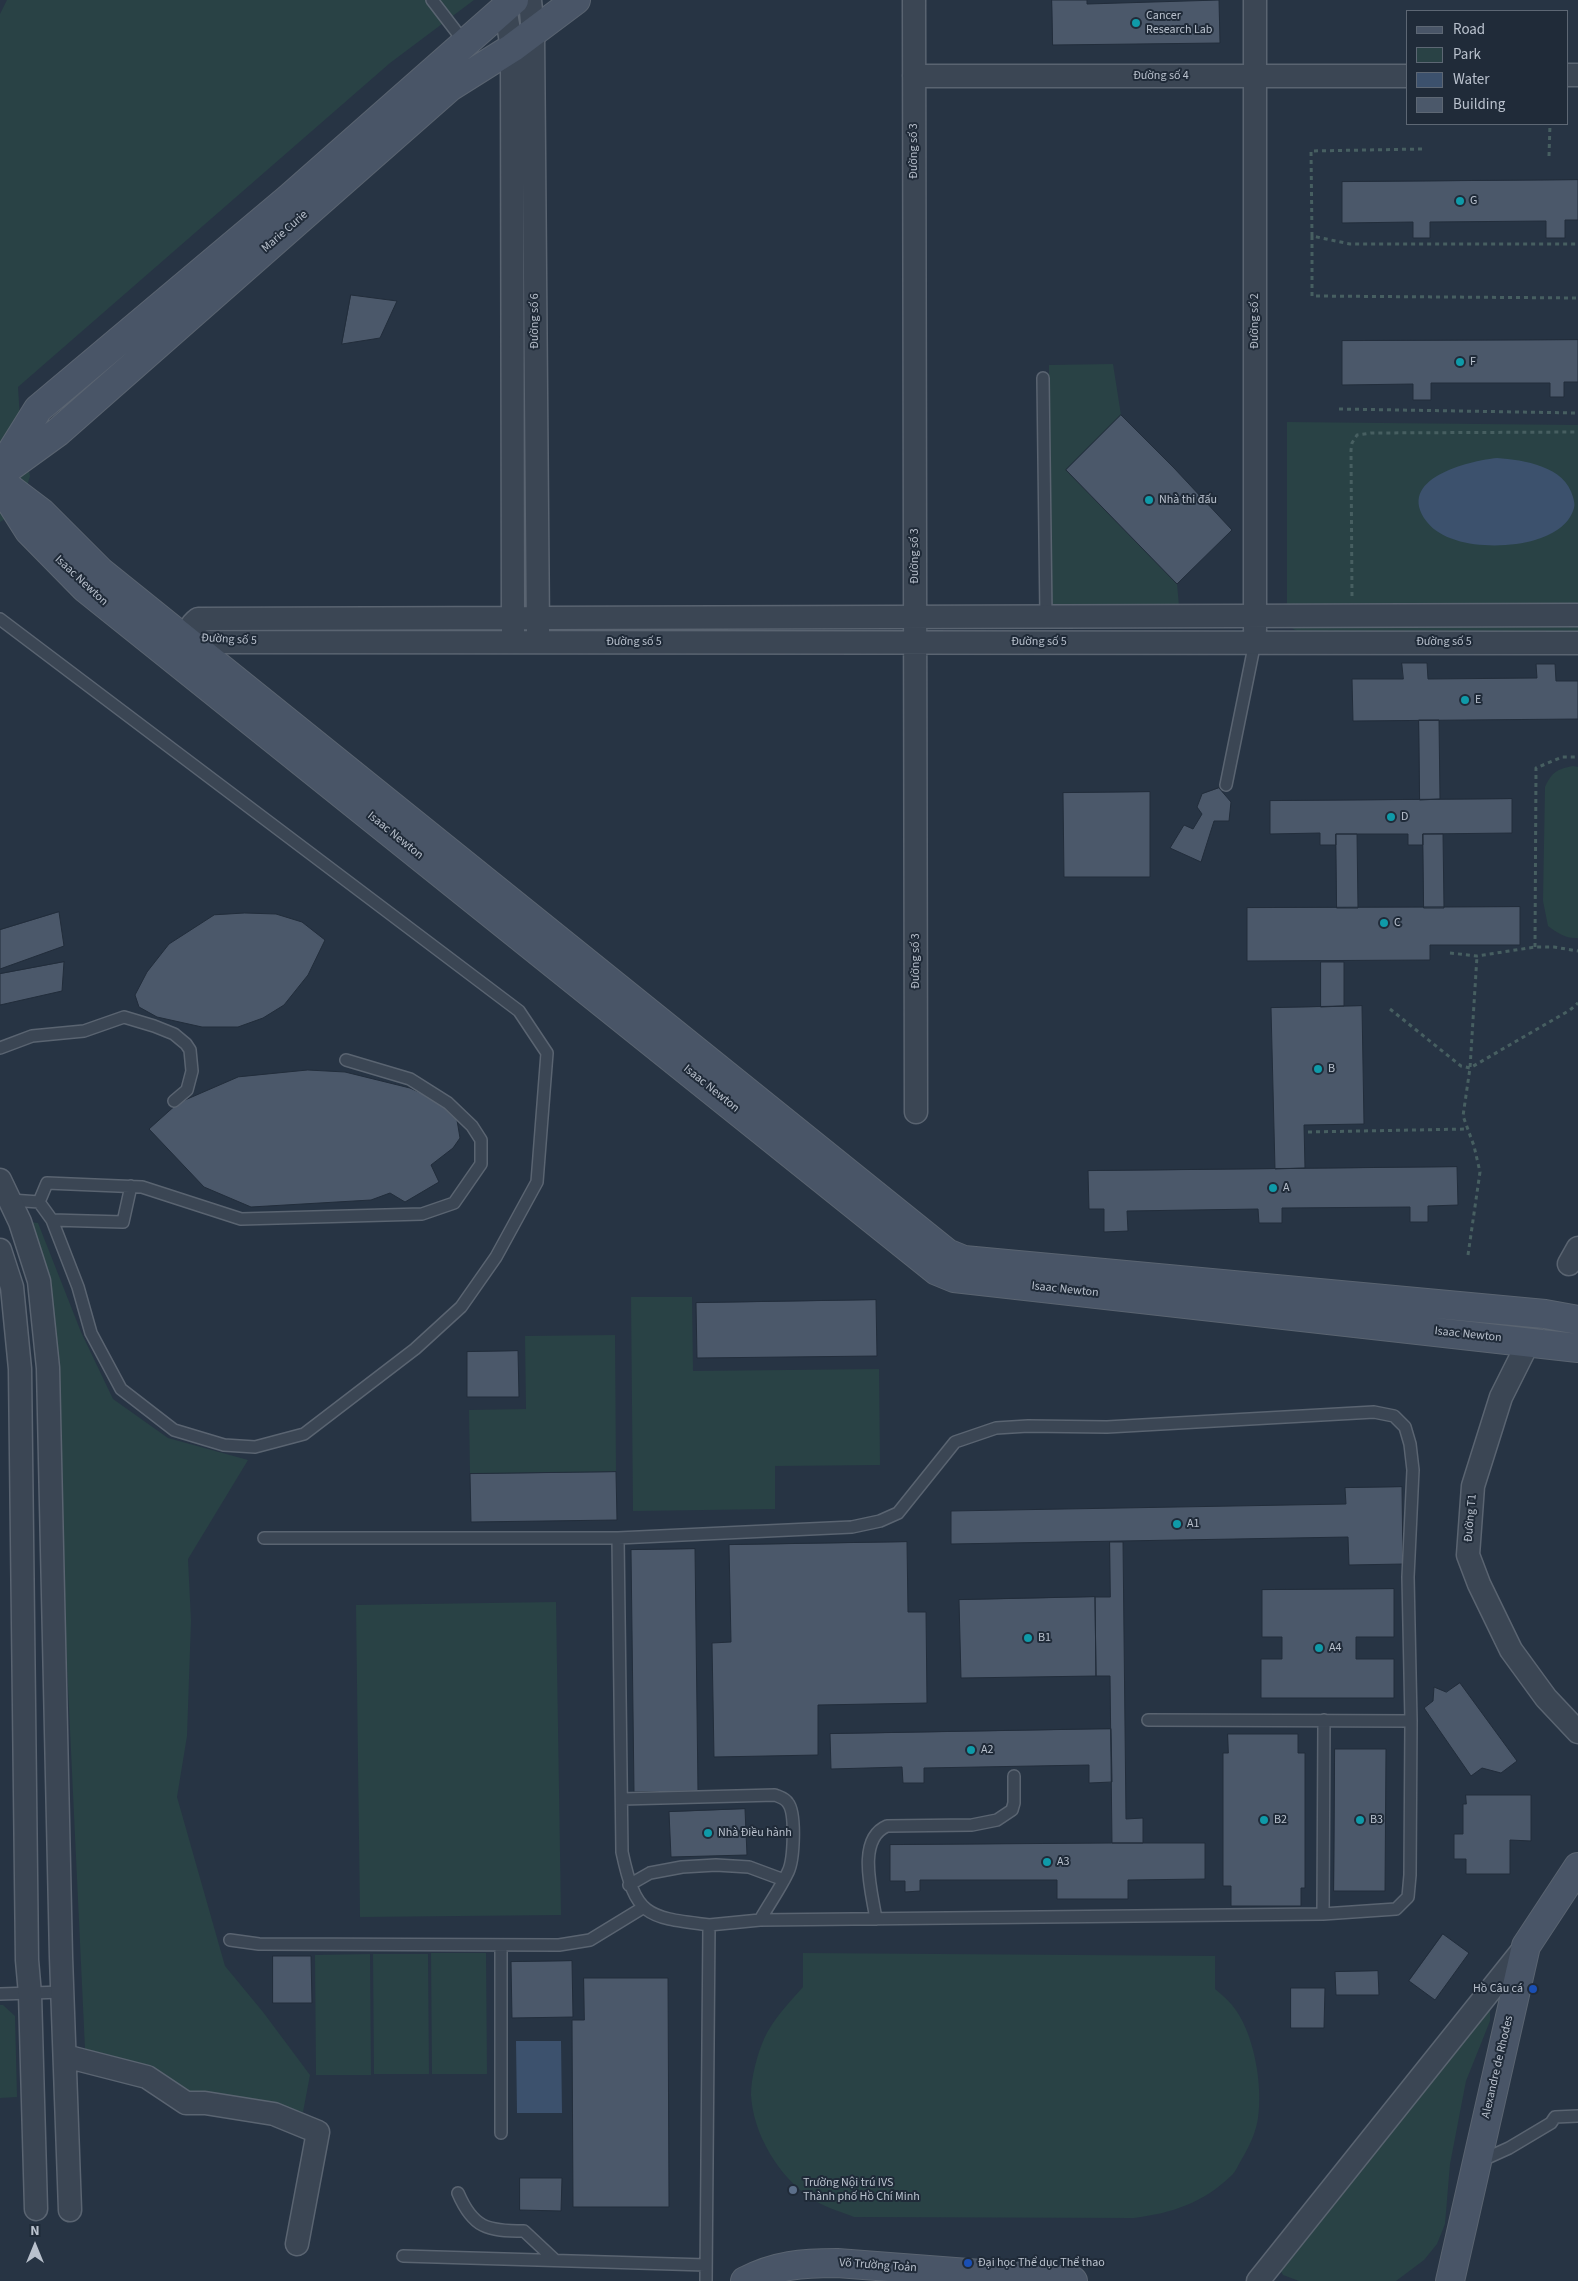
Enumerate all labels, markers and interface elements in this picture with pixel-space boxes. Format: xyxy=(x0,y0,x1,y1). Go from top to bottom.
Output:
place label: Cancer Research Lab xyxy=(1146,9,1212,37)
legend xyxy=(1406,10,1568,125)
marker: Cancer Research Lab xyxy=(1130,17,1142,29)
text: Road xyxy=(1453,19,1485,40)
text: Park xyxy=(1453,44,1481,65)
street label: Đường số 4 xyxy=(1133,69,1189,83)
text: Water xyxy=(1453,69,1489,90)
text: Building xyxy=(1453,94,1505,115)
street label: Đường số 3 xyxy=(907,123,921,179)
place label: G xyxy=(1470,194,1477,208)
marker: G xyxy=(1454,195,1466,207)
street label: Marie Curie xyxy=(259,208,311,256)
street label: Đường số 6 xyxy=(528,293,542,349)
street label: Đường số 2 xyxy=(1248,293,1262,349)
place label: F xyxy=(1470,355,1476,369)
marker: F xyxy=(1454,356,1466,368)
place label: Nhà thi đấu xyxy=(1159,493,1217,507)
marker: Nhà thi đấu xyxy=(1143,494,1155,506)
street label: Đường số 3 xyxy=(908,528,922,584)
street label: Isaac Newton xyxy=(51,553,111,609)
street label: Đường số 5 xyxy=(201,631,257,649)
street label: Đường số 5 xyxy=(606,635,662,649)
street label: Đường số 5 xyxy=(1011,635,1067,649)
street label: Đường số 5 xyxy=(1416,635,1472,649)
place label: E xyxy=(1475,693,1481,707)
marker: E xyxy=(1459,694,1471,706)
street label: Isaac Newton xyxy=(364,809,426,863)
place label: D xyxy=(1401,810,1408,824)
marker: D xyxy=(1385,811,1397,823)
place label: C xyxy=(1394,916,1401,930)
marker: C xyxy=(1378,917,1390,929)
street label: Đường số 3 xyxy=(909,933,923,989)
street label: Isaac Newton xyxy=(680,1062,742,1116)
place label: B xyxy=(1328,1062,1335,1076)
marker: B xyxy=(1312,1063,1324,1075)
place label: A xyxy=(1283,1181,1290,1195)
marker: A xyxy=(1267,1182,1279,1194)
street label: Isaac Newton xyxy=(1031,1279,1099,1301)
street label: Isaac Newton xyxy=(1434,1324,1502,1346)
street label: Đường T1 xyxy=(1462,1493,1480,1543)
place label: A1 xyxy=(1187,1517,1199,1531)
marker: A1 xyxy=(1171,1518,1183,1530)
place label: B1 xyxy=(1038,1631,1051,1645)
marker: B1 xyxy=(1022,1632,1034,1644)
place label: A4 xyxy=(1329,1641,1341,1655)
marker: A4 xyxy=(1313,1642,1325,1654)
place label: A2 xyxy=(981,1743,993,1757)
marker: A2 xyxy=(965,1744,977,1756)
place label: B2 xyxy=(1274,1813,1287,1827)
place label: B3 xyxy=(1370,1813,1383,1827)
marker: B2 xyxy=(1258,1814,1270,1826)
marker: B3 xyxy=(1354,1814,1366,1826)
place label: Nhà Điều hành xyxy=(718,1826,792,1840)
marker: Nhà Điều hành xyxy=(702,1827,714,1839)
place label: A3 xyxy=(1057,1855,1069,1869)
marker: A3 xyxy=(1041,1856,1053,1868)
place label: Hồ Câu cá xyxy=(1473,1982,1523,1996)
marker: Hồ Câu cá xyxy=(1527,1983,1539,1995)
street label: Alexandre de Rhodes xyxy=(1479,2014,1517,2120)
place label: Trường Nội trú IVS Thành phố Hồ Chí Minh xyxy=(803,2176,920,2204)
marker: Trường Nội trú IVS Thành phố Hồ Chí Minh xyxy=(787,2184,799,2196)
north arrow xyxy=(10,2221,60,2271)
text: N xyxy=(30,2221,40,2241)
street label: Võ Trường Toản xyxy=(839,2256,917,2276)
place label: Đại học Thể dục Thể thao xyxy=(978,2256,1105,2270)
marker: Đại học Thể dục Thể thao xyxy=(962,2257,974,2269)

